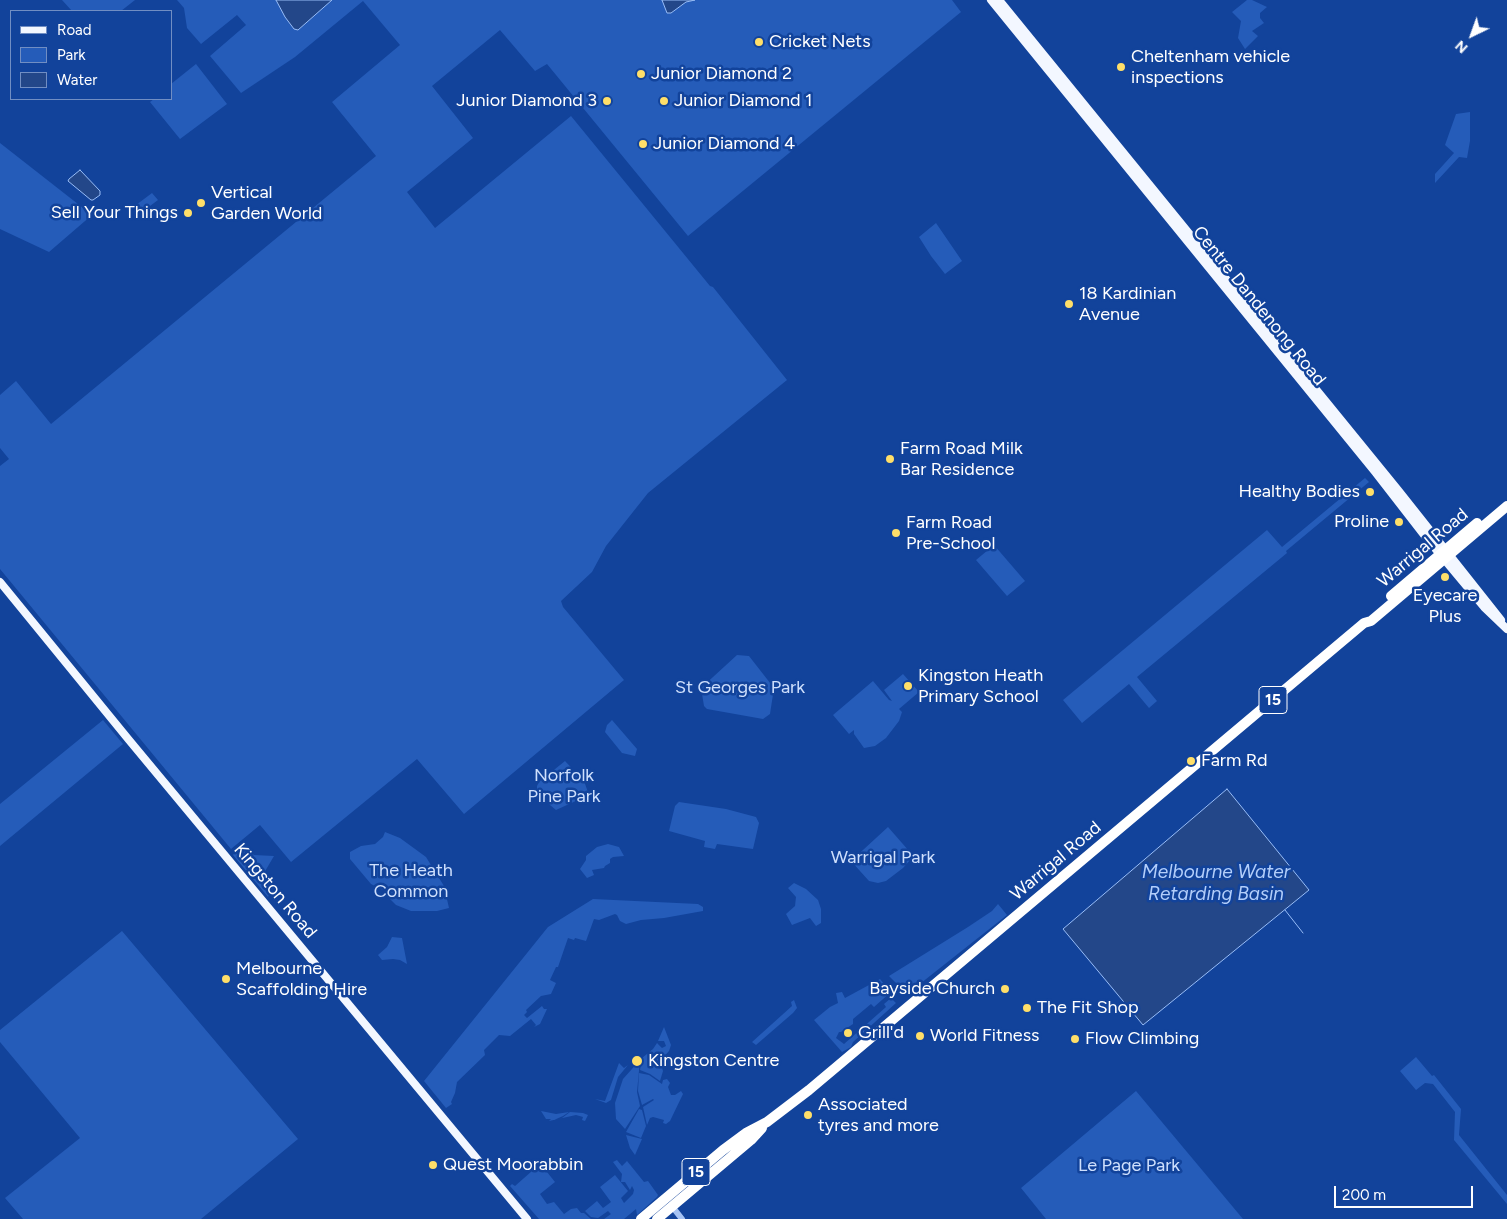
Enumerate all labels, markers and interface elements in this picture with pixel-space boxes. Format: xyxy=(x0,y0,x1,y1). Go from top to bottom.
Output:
legend xyxy=(10,10,172,100)
north arrow xyxy=(1447,10,1497,60)
text: Road xyxy=(57,21,92,39)
place label: Cricket Nets xyxy=(769,31,871,53)
marker: Cricket Nets xyxy=(753,36,765,48)
text: N xyxy=(1452,37,1471,56)
text: Park xyxy=(57,46,86,64)
place label: Cheltenham vehicle inspections xyxy=(1131,46,1290,88)
marker: Cheltenham vehicle inspections xyxy=(1115,61,1127,73)
place label: Junior Diamond 2 xyxy=(651,63,792,85)
marker: Junior Diamond 2 xyxy=(635,68,647,80)
text: Water xyxy=(57,71,97,89)
place label: Junior Diamond 3 xyxy=(456,90,597,112)
place label: Junior Diamond 1 xyxy=(674,90,812,112)
marker: Junior Diamond 3 xyxy=(601,95,613,107)
marker: Junior Diamond 1 xyxy=(658,95,670,107)
place label: Junior Diamond 4 xyxy=(653,133,795,155)
marker: Junior Diamond 4 xyxy=(637,138,649,150)
place label: Vertical Garden World xyxy=(211,182,322,224)
marker: Vertical Garden World xyxy=(195,197,207,209)
place label: Sell Your Things xyxy=(51,202,178,224)
marker: Sell Your Things xyxy=(182,207,194,219)
street label: Centre Dandenong Road xyxy=(1188,222,1330,390)
place label: 18 Kardinian Avenue xyxy=(1079,283,1176,326)
marker: 18 Kardinian Avenue xyxy=(1063,298,1075,310)
place label: Farm Road Milk Bar Residence xyxy=(900,438,1023,480)
marker: Farm Road Milk Bar Residence xyxy=(884,453,896,465)
place label: Healthy Bodies xyxy=(1239,481,1360,503)
marker: Healthy Bodies xyxy=(1364,486,1376,498)
street label: Warrigal Road xyxy=(1373,504,1473,592)
place label: Proline xyxy=(1334,511,1389,533)
place label: Farm Road Pre-School xyxy=(906,512,995,554)
marker: Proline xyxy=(1393,516,1405,528)
marker: Farm Road Pre-School xyxy=(890,527,902,539)
marker: Eyecare Plus xyxy=(1439,571,1451,583)
place label: Eyecare Plus xyxy=(1413,585,1477,628)
place label: Kingston Heath Primary School xyxy=(918,665,1043,708)
park label: St Georges Park xyxy=(675,677,805,699)
marker: Kingston Heath Primary School xyxy=(902,680,914,692)
road number: 15 xyxy=(1259,686,1287,714)
place label: Farm Rd xyxy=(1201,750,1268,772)
marker: Farm Rd xyxy=(1185,755,1197,767)
park label: Norfolk Pine Park xyxy=(527,765,601,808)
street label: Warrigal Road xyxy=(1006,817,1106,905)
street label: Kingston Road xyxy=(229,839,321,943)
park label: Warrigal Park xyxy=(831,847,935,869)
park label: The Heath Common xyxy=(369,860,453,902)
water label: Melbourne Water Retarding Basin xyxy=(1142,861,1290,905)
place label: Melbourne Scaffolding Hire xyxy=(236,958,367,1001)
marker: Melbourne Scaffolding Hire xyxy=(220,973,232,985)
place label: Bayside Church xyxy=(869,978,995,1000)
marker: Bayside Church xyxy=(999,983,1011,995)
place label: The Fit Shop xyxy=(1037,997,1139,1019)
marker: The Fit Shop xyxy=(1021,1002,1033,1014)
place label: Grill'd xyxy=(858,1022,904,1044)
place label: World Fitness xyxy=(930,1025,1039,1047)
marker: Grill'd xyxy=(842,1027,854,1039)
place label: Flow Climbing xyxy=(1085,1028,1199,1050)
marker: World Fitness xyxy=(914,1030,926,1042)
marker: Flow Climbing xyxy=(1069,1033,1081,1045)
place label: Kingston Centre xyxy=(648,1050,779,1072)
marker: Kingston Centre xyxy=(630,1054,644,1068)
place label: Associated tyres and more xyxy=(818,1094,939,1136)
marker: Associated tyres and more xyxy=(802,1109,814,1121)
place label: Quest Moorabbin xyxy=(443,1154,583,1176)
park label: Le Page Park xyxy=(1078,1155,1180,1177)
road number: 15 xyxy=(682,1158,710,1186)
marker: Quest Moorabbin xyxy=(427,1159,439,1171)
scale bar xyxy=(1337,1176,1476,1208)
text: 200 m xyxy=(1342,1186,1386,1204)

